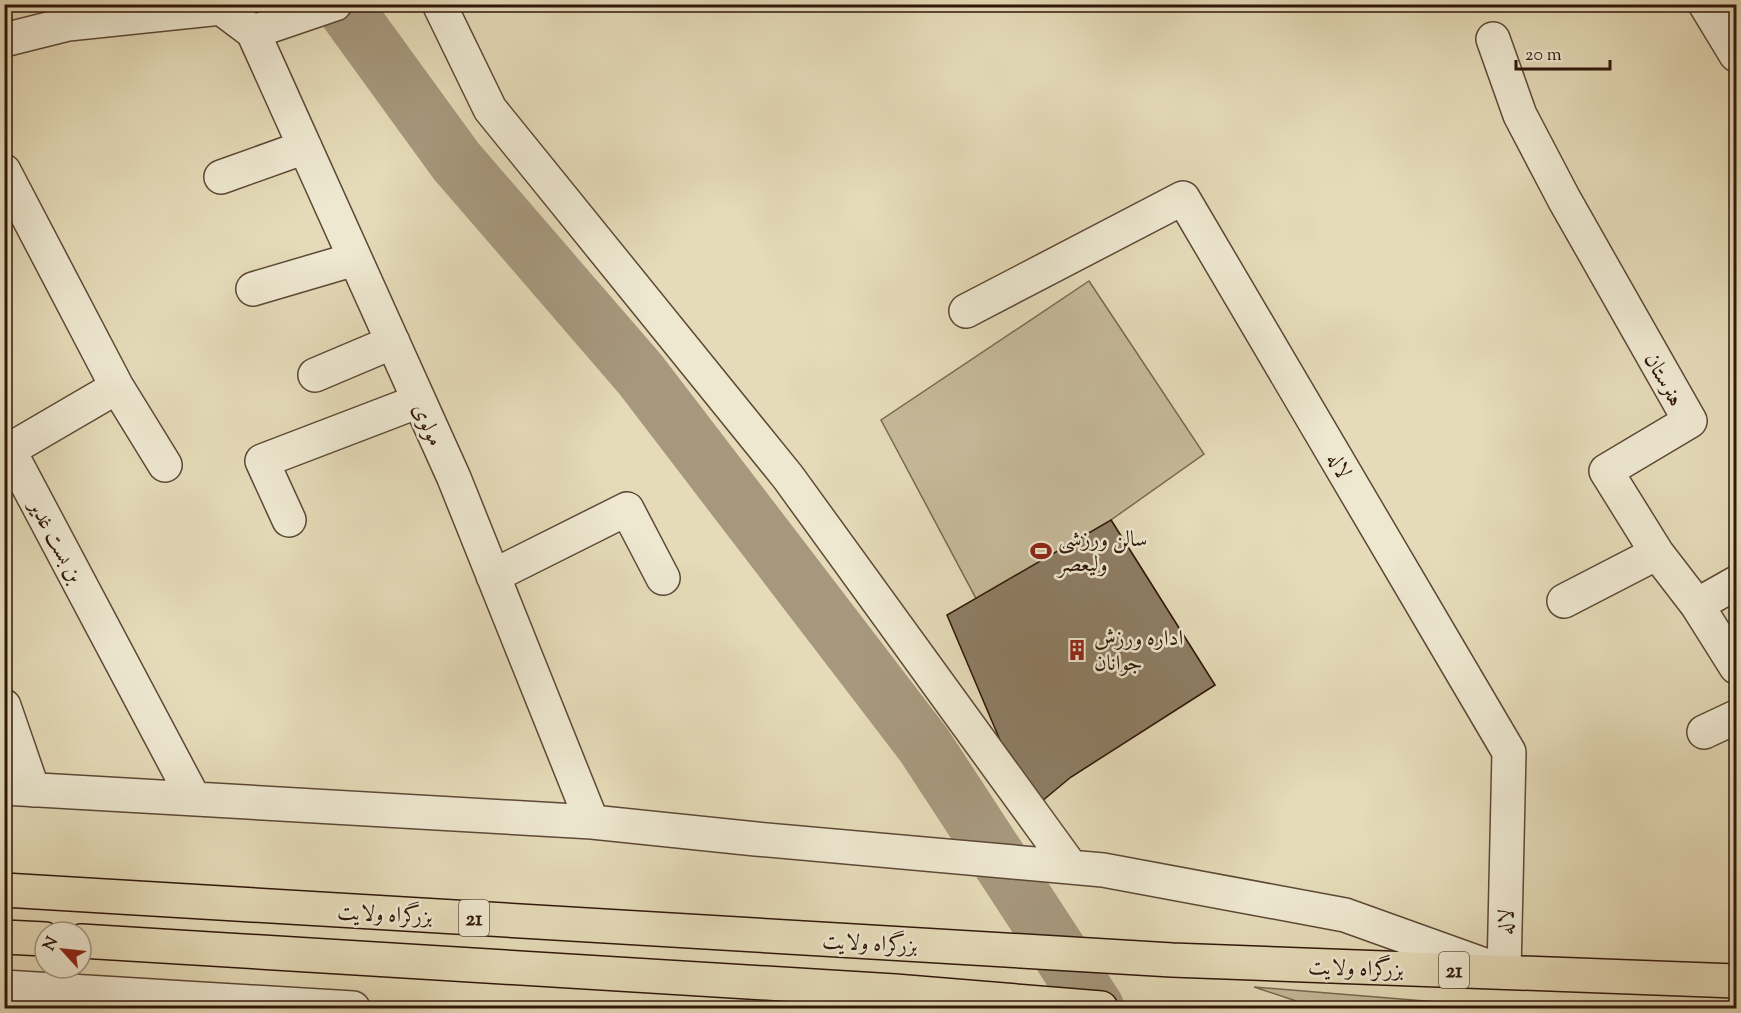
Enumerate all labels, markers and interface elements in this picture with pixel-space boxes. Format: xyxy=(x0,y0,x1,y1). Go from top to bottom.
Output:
scale bar xyxy=(1516,33,1610,71)
text: 20 m xyxy=(1525,43,1562,69)
street label: هنرستان xyxy=(1634,348,1690,413)
street label: مولوی xyxy=(403,398,450,452)
street label: لاله xyxy=(1317,447,1358,486)
street label: بن بست غدیر xyxy=(18,493,90,590)
place label: سالن ورزشی ولیعصر xyxy=(1056,525,1148,582)
sports icon: سالن ورزشی ولیعصر xyxy=(1029,539,1053,563)
place label: اداره ورزش جوانان xyxy=(1094,624,1183,681)
building icon: اداره ورزش جوانان xyxy=(1065,638,1089,662)
street label: بزرگراه ولایت xyxy=(336,897,433,934)
road number: 21 xyxy=(459,900,489,936)
street label: لاله xyxy=(1492,909,1524,935)
north arrow xyxy=(33,920,93,980)
street label: بزرگراه ولایت xyxy=(821,926,918,963)
text: N xyxy=(39,933,65,955)
street label: بزرگراه ولایت xyxy=(1308,951,1404,988)
road number: 21 xyxy=(1439,952,1469,988)

